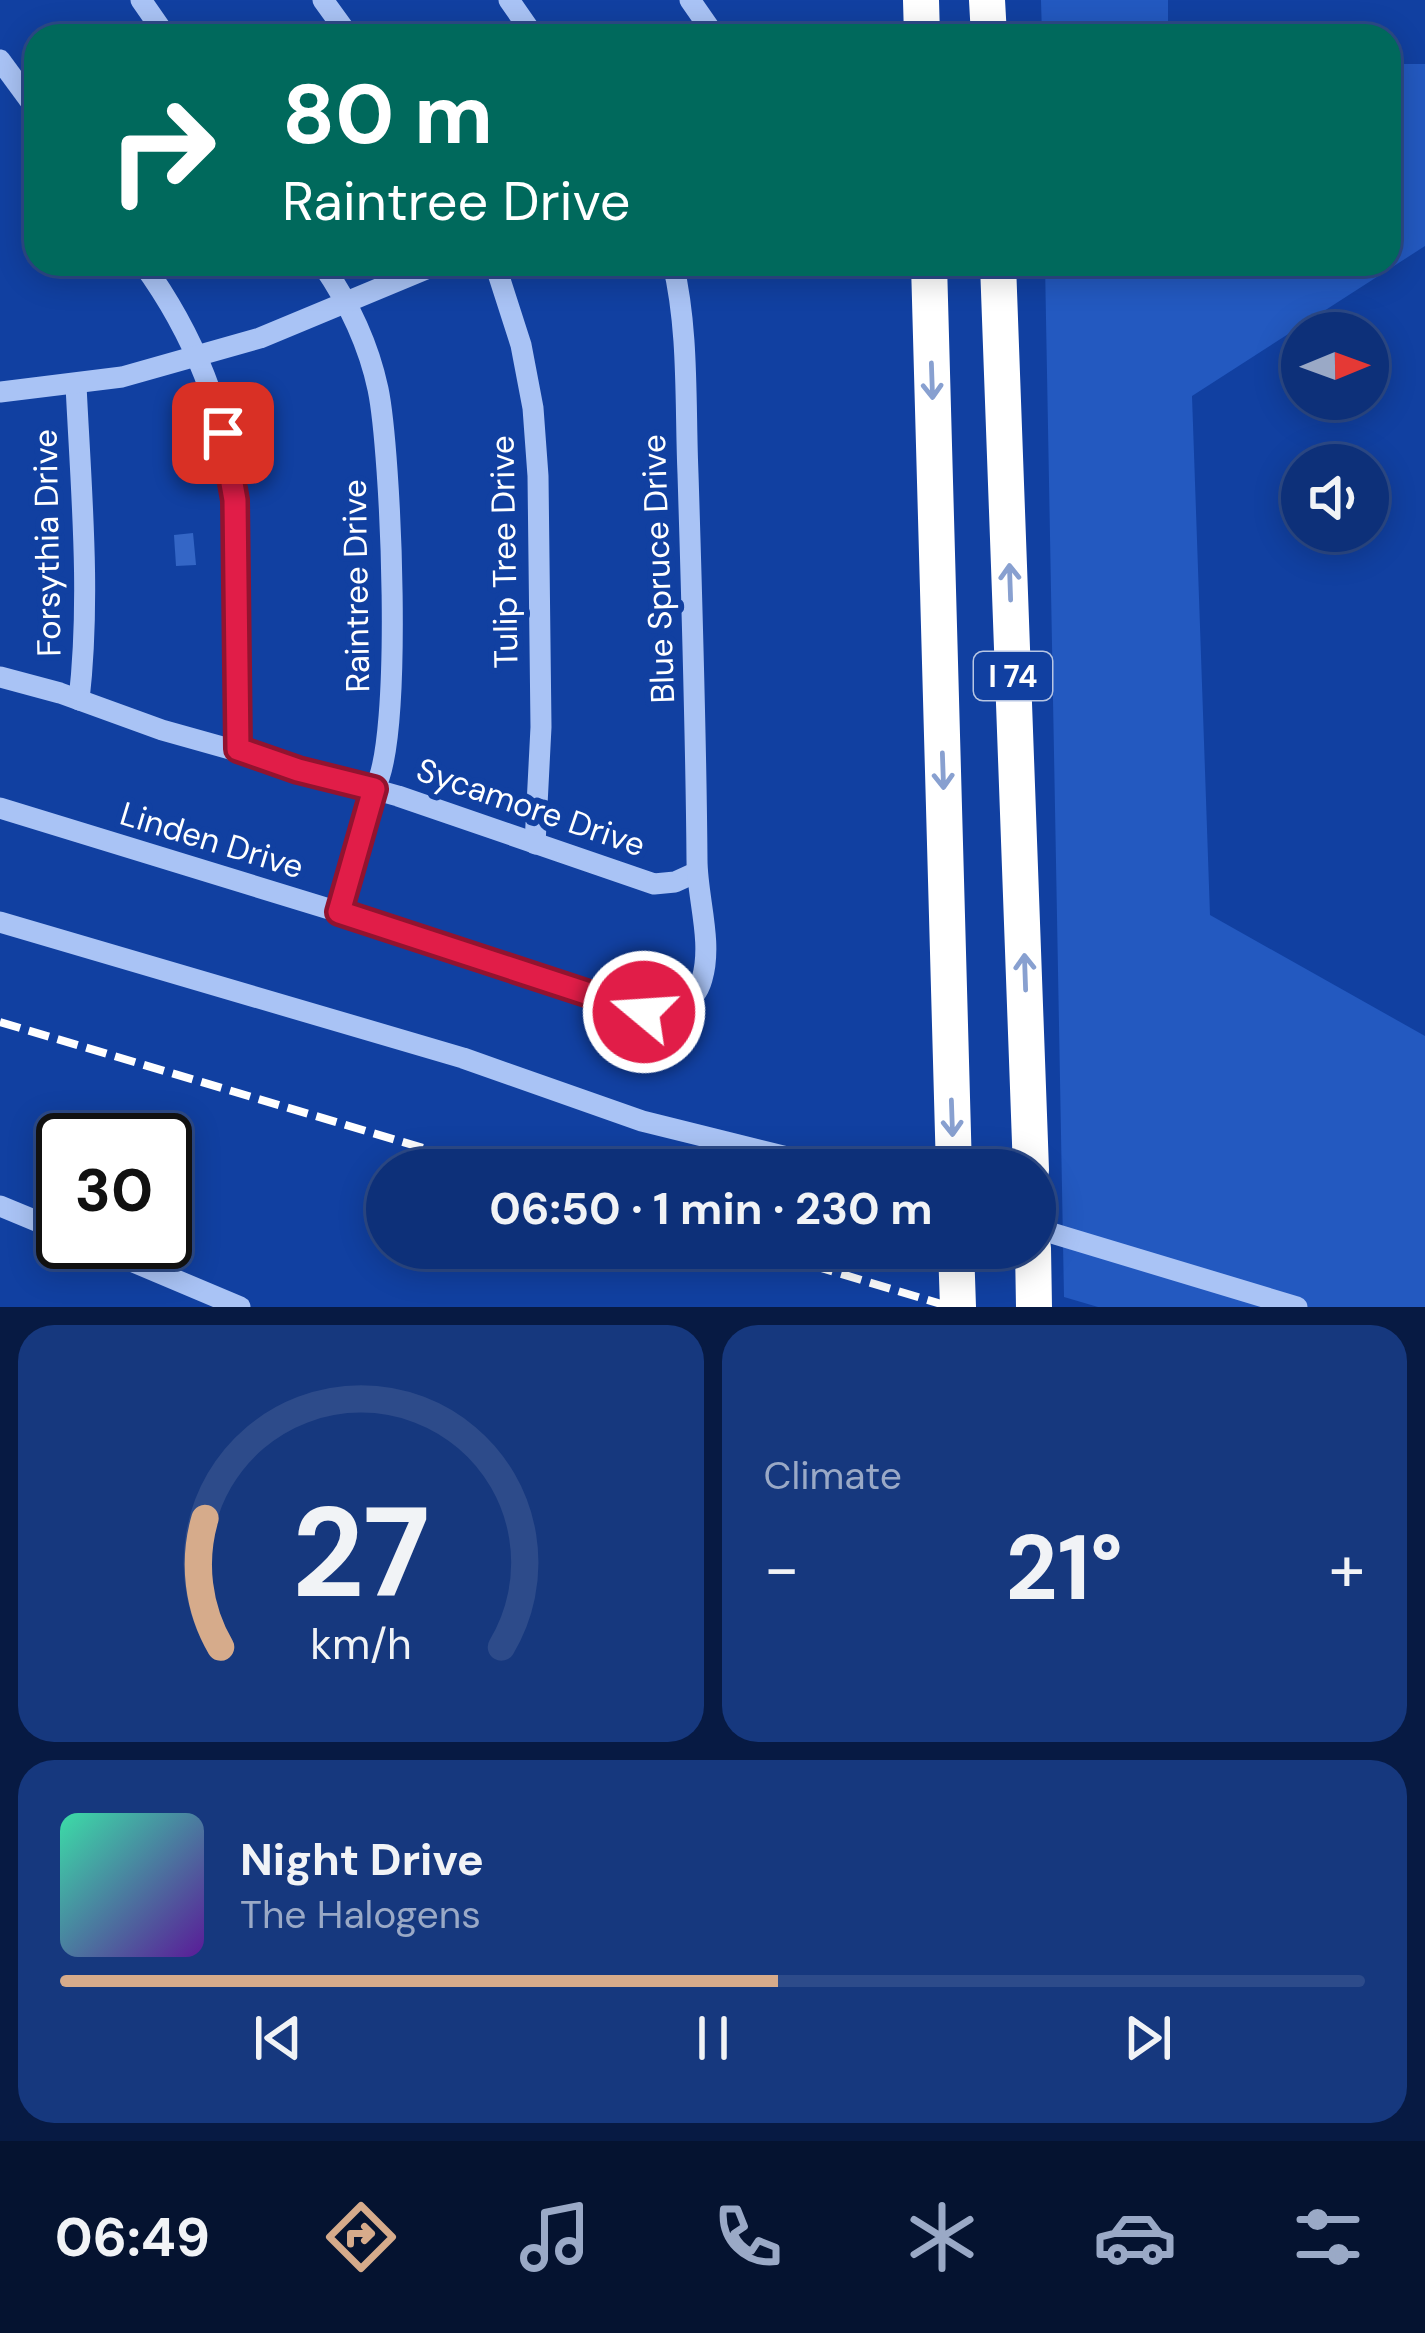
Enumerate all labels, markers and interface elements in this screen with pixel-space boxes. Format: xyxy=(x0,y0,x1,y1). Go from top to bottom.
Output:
text: 80 m xyxy=(282,60,493,169)
icon: right xyxy=(84,72,240,228)
text: Raintree Drive xyxy=(282,166,630,237)
north arrow xyxy=(1281,312,1389,420)
map controls xyxy=(1281,312,1389,552)
one-way arrow xyxy=(920,361,943,400)
pin xyxy=(172,382,274,484)
icon: arrive xyxy=(190,400,256,466)
street label: Forsythia Drive xyxy=(24,429,70,657)
street label: Blue Spruce Drive xyxy=(632,434,684,704)
street label: Tulip Tree Drive xyxy=(480,435,528,669)
button: sound xyxy=(1281,444,1389,552)
street label: Raintree Drive xyxy=(333,479,379,693)
one-way arrow xyxy=(998,563,1021,602)
road number: I 74 xyxy=(974,652,1052,700)
street label: Sycamore Drive xyxy=(411,748,651,866)
one-way arrow xyxy=(931,751,954,790)
street label: Linden Drive xyxy=(115,792,309,888)
position arrow xyxy=(581,949,707,1075)
one-way arrow xyxy=(1013,953,1036,992)
one-way arrow xyxy=(941,1098,964,1137)
speed limit sign: 30 xyxy=(36,1113,192,1269)
text: 06:50 · 1 min · 230 m xyxy=(489,1179,933,1238)
text: Climate xyxy=(764,1450,902,1501)
text: 27 xyxy=(292,1472,430,1635)
text: 21° xyxy=(1006,1510,1123,1627)
text: − xyxy=(764,1526,800,1611)
text: + xyxy=(1329,1526,1365,1611)
text: km/h xyxy=(310,1615,411,1671)
text: Night Drive xyxy=(240,1830,484,1889)
text: The Halogens xyxy=(240,1889,481,1940)
icon: previous xyxy=(245,2005,311,2071)
icon: pause xyxy=(680,2005,746,2071)
icon: next xyxy=(1115,2005,1181,2071)
icon: directions xyxy=(319,2195,403,2279)
icon: music xyxy=(513,2195,597,2279)
icon: phone xyxy=(706,2195,790,2279)
icon: climate xyxy=(900,2195,984,2279)
icon: car xyxy=(1093,2195,1177,2279)
icon: filters xyxy=(1286,2195,1370,2279)
text: 06:49 xyxy=(55,2202,210,2273)

